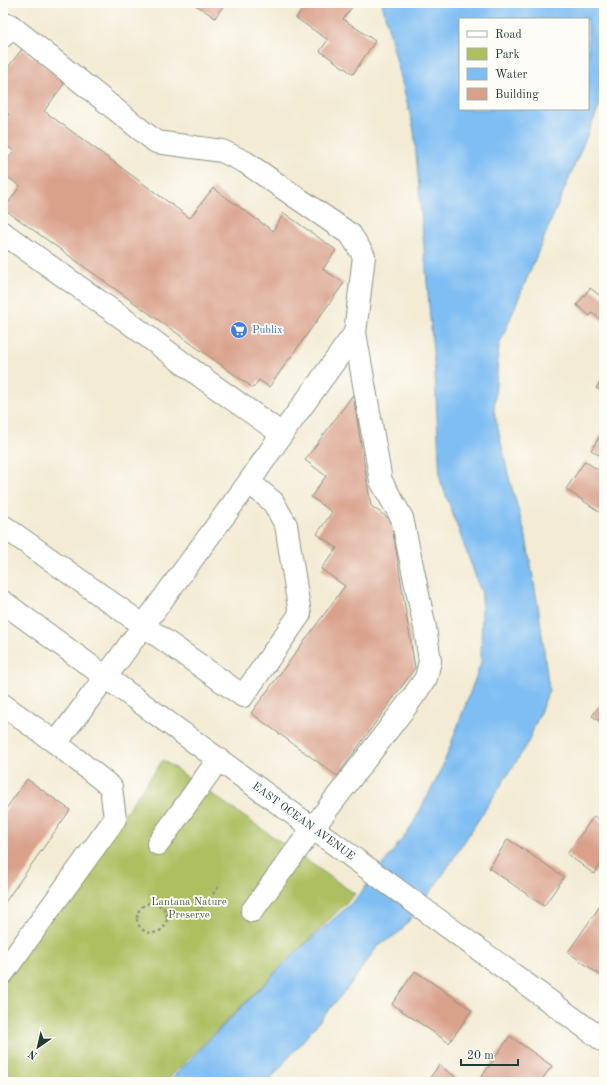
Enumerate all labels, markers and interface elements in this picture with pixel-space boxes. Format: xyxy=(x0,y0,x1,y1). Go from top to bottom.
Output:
legend xyxy=(459,18,589,110)
text: Road xyxy=(495,29,522,41)
text: Park xyxy=(495,49,520,61)
text: Water xyxy=(495,69,528,81)
text: Building xyxy=(495,89,539,101)
supermarket icon: Publix xyxy=(229,320,249,340)
place label: Publix xyxy=(252,325,283,336)
street label: EAST OCEAN AVENUE xyxy=(250,780,357,862)
park label: Lantana Nature Preserve xyxy=(151,897,227,921)
north arrow xyxy=(18,1027,58,1067)
scale bar xyxy=(461,1041,518,1067)
text: N xyxy=(26,1047,40,1061)
text: 20 m xyxy=(467,1050,494,1062)

